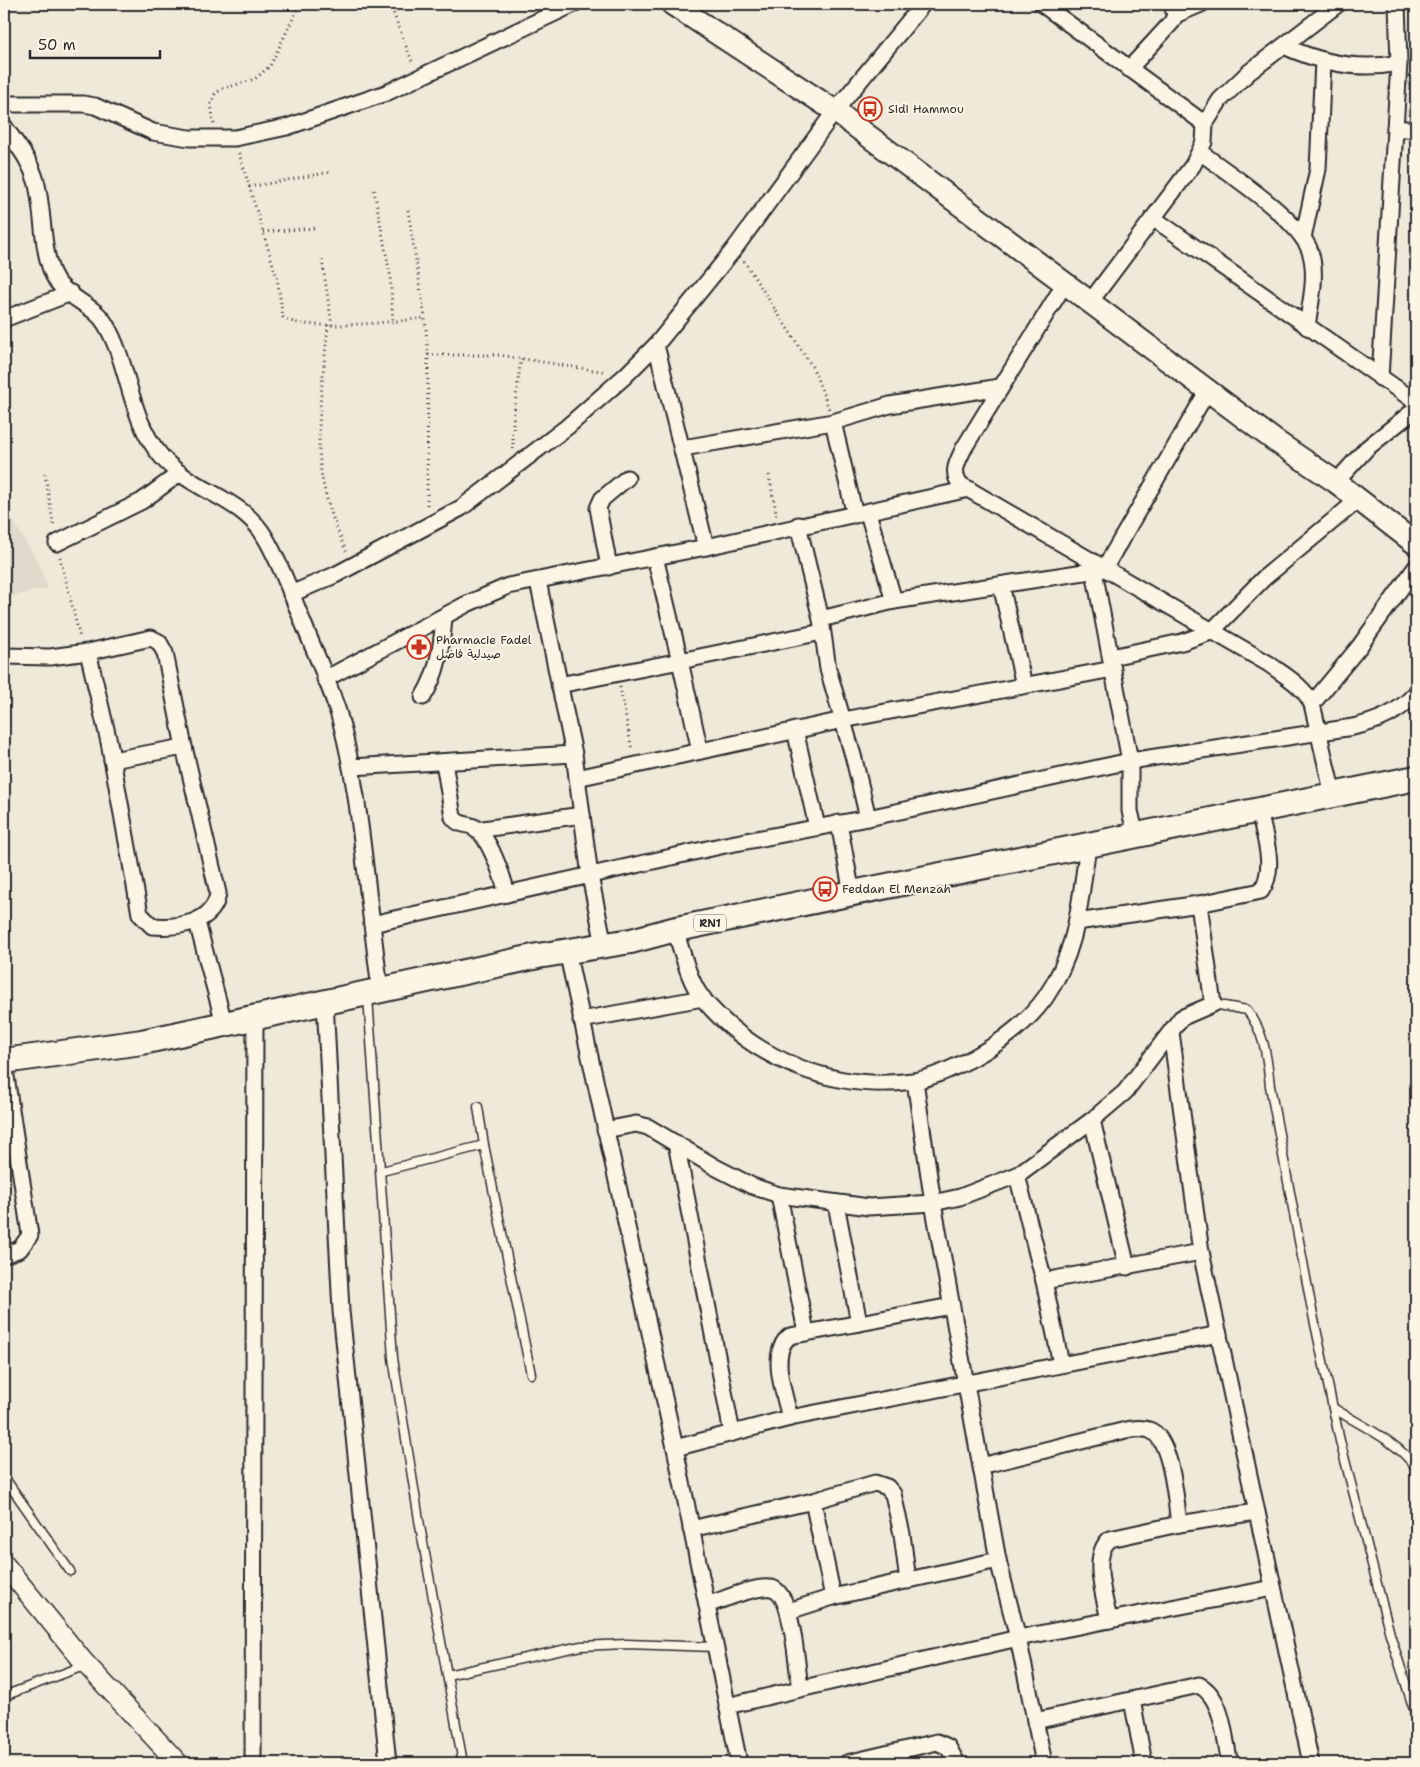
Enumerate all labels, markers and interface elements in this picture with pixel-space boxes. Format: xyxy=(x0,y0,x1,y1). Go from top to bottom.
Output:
scale bar xyxy=(30,28,160,60)
text: 50 m xyxy=(38,35,76,55)
bus stop icon: Sidi Hammou xyxy=(857,96,883,122)
place label: Sidi Hammou xyxy=(888,101,964,117)
place label: Pharmacie Fadel صيدلية فاضل xyxy=(436,632,532,662)
pharmacy icon: Pharmacie Fadel صيدلية فاضل xyxy=(406,634,432,660)
bus stop icon: Feddan El Menzah xyxy=(812,876,838,902)
place label: Feddan El Menzah xyxy=(842,881,951,897)
road number: RN1 xyxy=(694,914,726,931)

